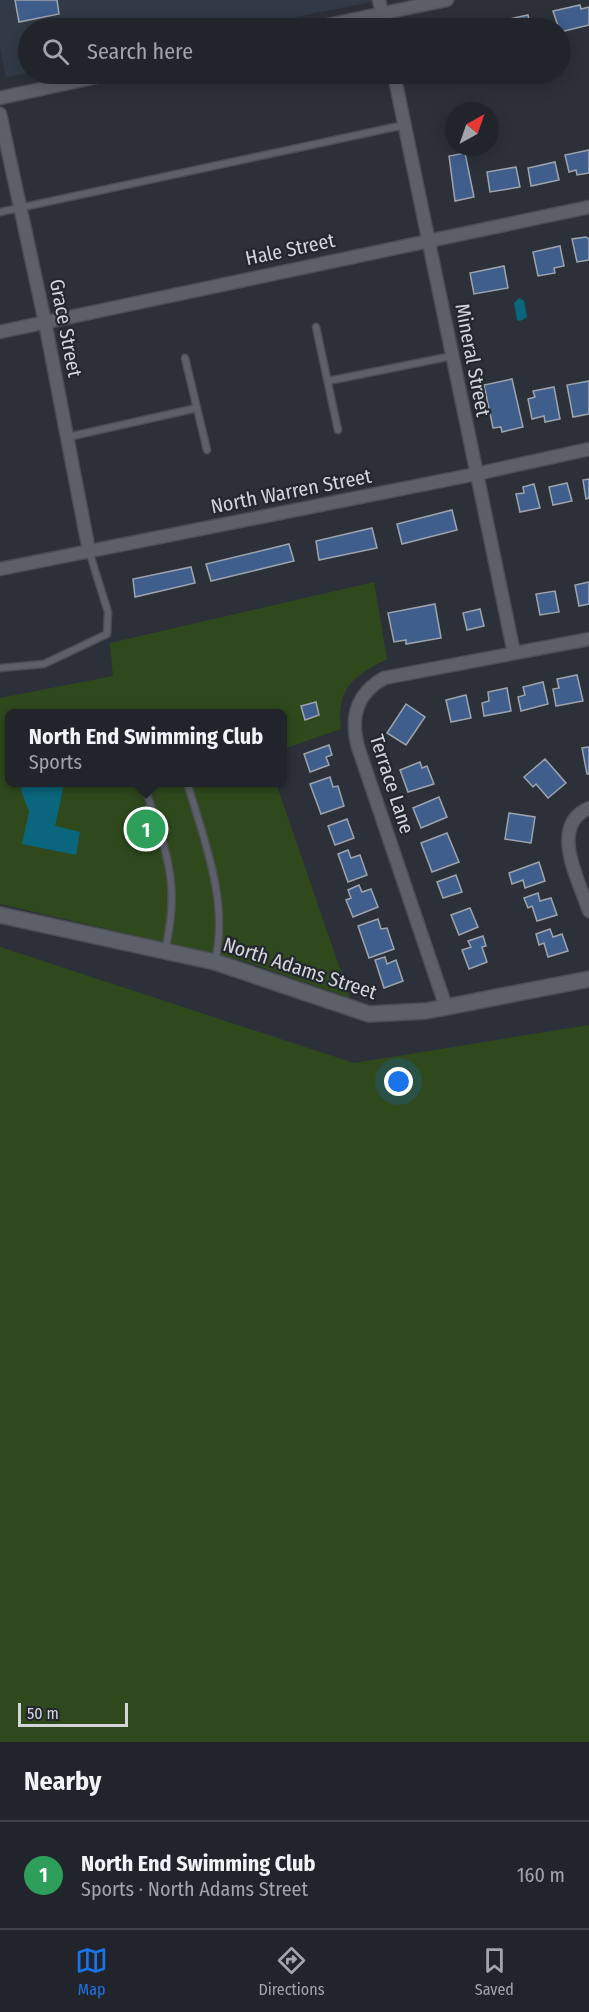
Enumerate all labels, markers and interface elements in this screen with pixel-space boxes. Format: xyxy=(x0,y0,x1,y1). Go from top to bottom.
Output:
search box xyxy=(18,18,571,84)
icon: search xyxy=(39,35,72,68)
text: Search here xyxy=(87,38,193,65)
north arrow xyxy=(445,102,499,156)
street label: Hale Street xyxy=(243,228,337,270)
street label: Grace Street xyxy=(45,277,87,380)
street label: Mineral Street xyxy=(450,301,496,419)
street label: North Warren Street xyxy=(209,464,374,518)
popup xyxy=(5,709,287,787)
text: North End Swimming Club xyxy=(29,723,263,750)
street label: Terrace Lane xyxy=(365,731,419,837)
text: Sports xyxy=(29,750,82,774)
pin: 1 xyxy=(126,806,166,852)
street label: North Adams Street xyxy=(220,932,380,1004)
your location xyxy=(384,1067,413,1096)
scale bar xyxy=(18,1700,128,1728)
text: 50 m xyxy=(27,1704,59,1723)
text: Nearby xyxy=(24,1766,101,1797)
text: North End Swimming Club xyxy=(81,1850,315,1877)
text: 1 xyxy=(39,1863,48,1887)
text: 160 m xyxy=(517,1863,565,1887)
text: Sports · North Adams Street xyxy=(81,1877,308,1901)
tab: Map xyxy=(75,1944,108,1999)
tab: Directions xyxy=(258,1944,325,1999)
tab: Saved xyxy=(475,1944,514,1999)

